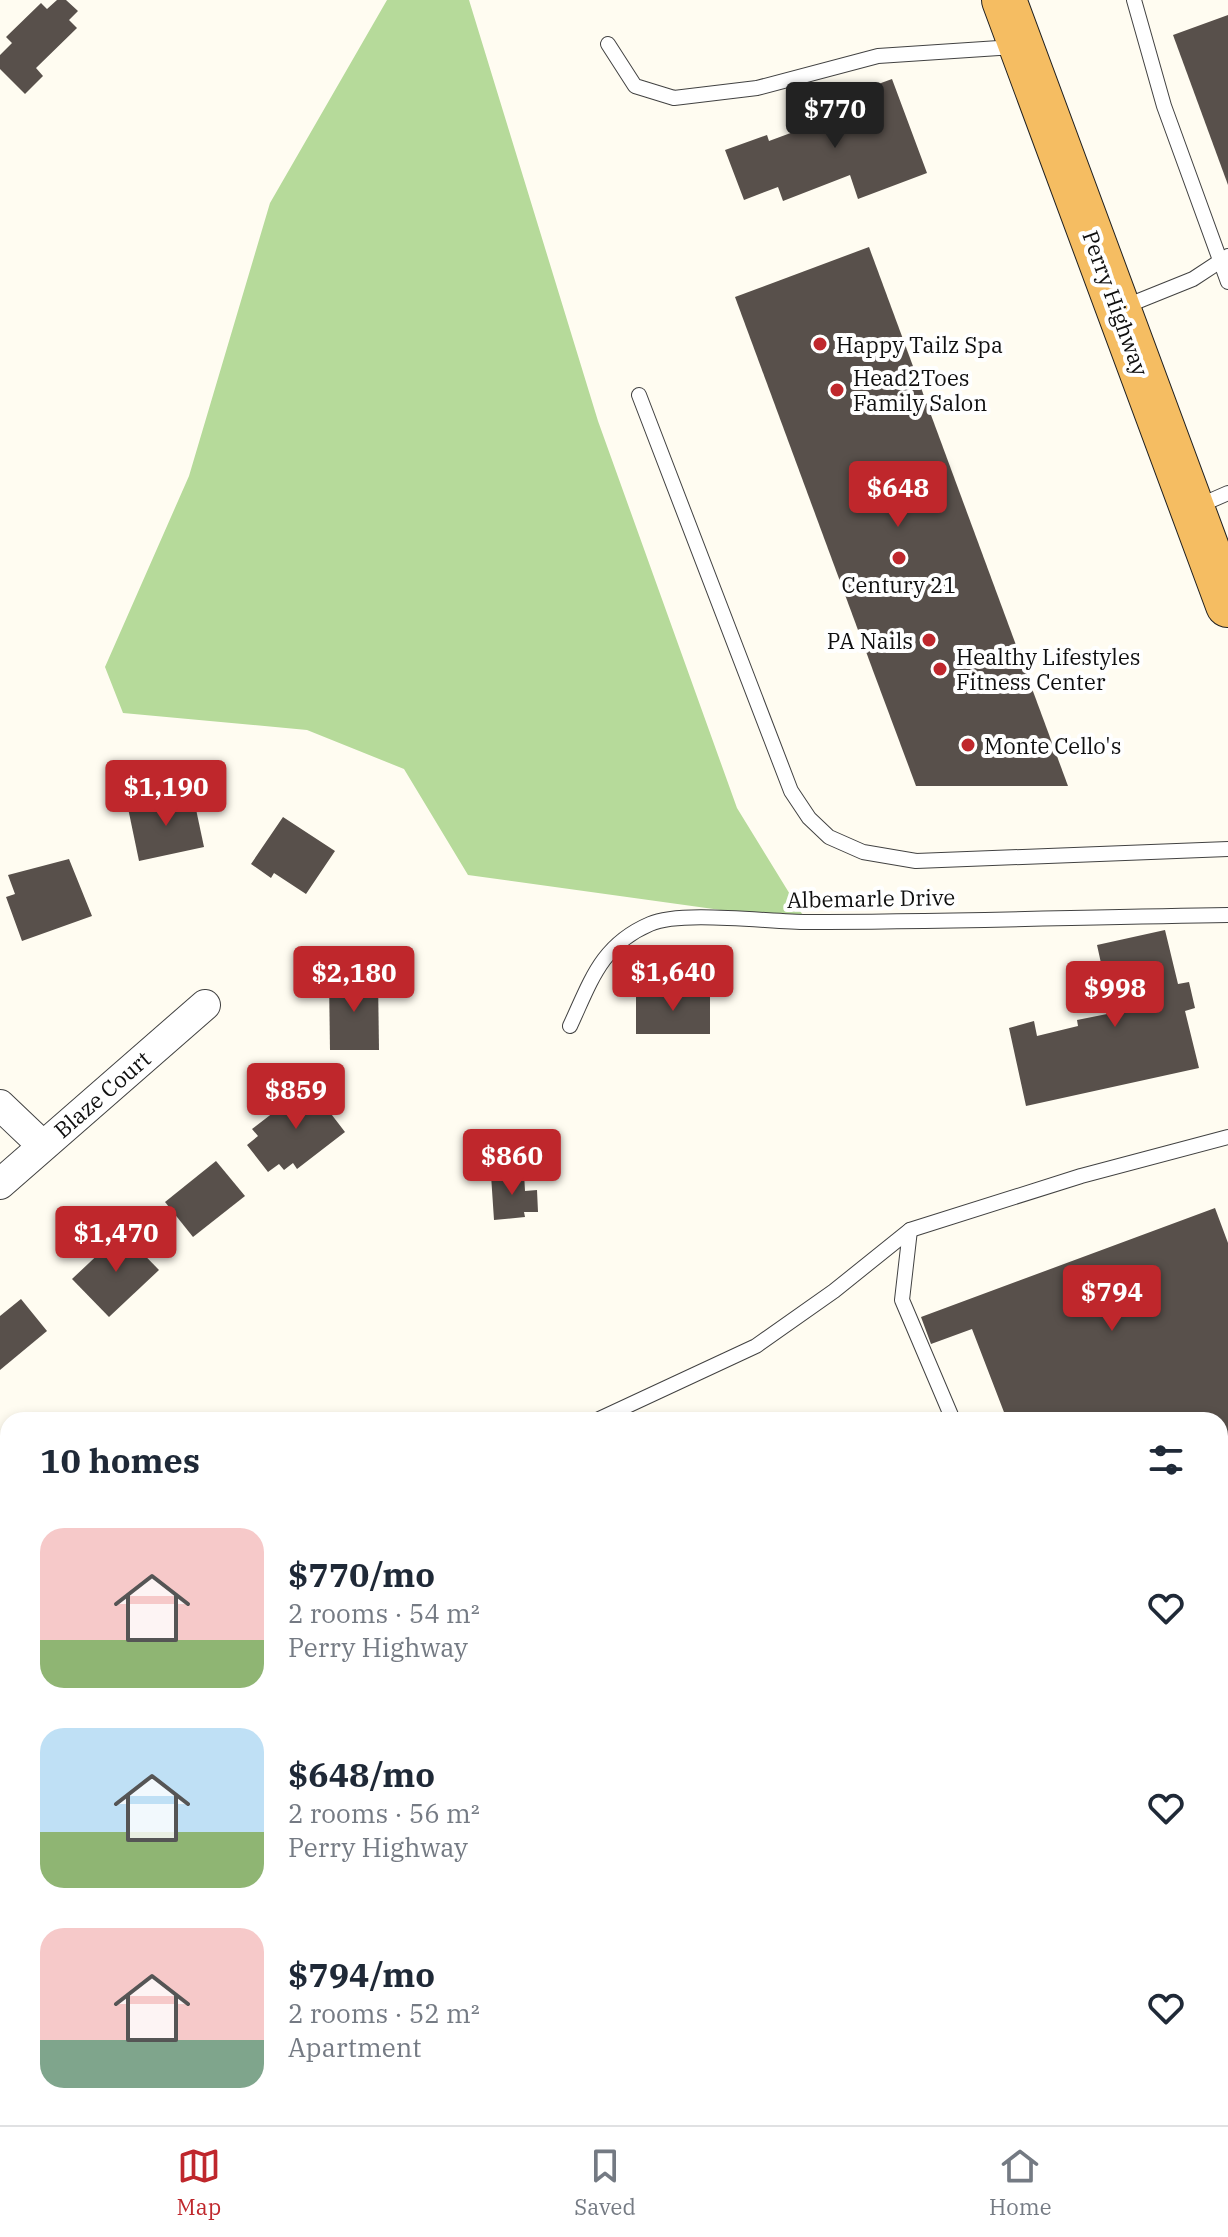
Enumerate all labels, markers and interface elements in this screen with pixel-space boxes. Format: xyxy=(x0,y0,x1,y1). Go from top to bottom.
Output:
pin: $770 xyxy=(788,82,882,150)
text: $770 xyxy=(804,91,866,125)
street label: Perry Highway xyxy=(1076,226,1156,380)
place label: Happy Tailz Spa xyxy=(836,330,1003,359)
marker: Happy Tailz Spa xyxy=(811,335,829,353)
place label: Head2Toes Family Salon xyxy=(853,363,987,417)
marker: Head2Toes Family Salon xyxy=(828,381,846,399)
pin: $648 xyxy=(851,461,945,529)
text: $648 xyxy=(867,470,929,504)
marker: Century 21 xyxy=(890,549,908,567)
place label: Century 21 xyxy=(842,570,956,599)
place label: PA Nails xyxy=(827,626,913,655)
marker: PA Nails xyxy=(920,631,938,649)
place label: Healthy Lifestyles Fitness Center xyxy=(956,642,1140,696)
marker: Healthy Lifestyles Fitness Center xyxy=(931,660,949,678)
place label: Monte Cello's xyxy=(984,731,1121,760)
marker: Monte Cello's xyxy=(959,736,977,754)
pin: $1,190 xyxy=(101,760,231,828)
text: $1,190 xyxy=(123,769,209,803)
street label: Albemarle Drive xyxy=(787,882,955,914)
pin: $1,640 xyxy=(608,945,738,1013)
pin: $2,180 xyxy=(289,946,419,1014)
text: $1,640 xyxy=(630,954,716,988)
text: $2,180 xyxy=(311,955,397,989)
pin: $998 xyxy=(1068,961,1162,1029)
text: $998 xyxy=(1084,970,1146,1004)
street label: Blaze Court xyxy=(48,1044,157,1144)
pin: $859 xyxy=(249,1063,343,1131)
text: $859 xyxy=(265,1072,327,1106)
pin: $860 xyxy=(465,1129,559,1197)
text: $860 xyxy=(481,1138,543,1172)
pin: $1,470 xyxy=(51,1206,181,1274)
text: $1,470 xyxy=(73,1215,159,1249)
pin: $794 xyxy=(1065,1265,1159,1333)
text: $794 xyxy=(1081,1274,1143,1308)
text: 10 homes xyxy=(40,1438,200,1482)
icon: filters xyxy=(1144,1438,1188,1482)
text: $770/mo xyxy=(288,1552,435,1596)
icon: home xyxy=(104,1560,200,1656)
icon: heart xyxy=(1144,1586,1188,1630)
text: 2 rooms · 54 m² xyxy=(288,1596,480,1630)
text: Perry Highway xyxy=(288,1630,468,1664)
text: $648/mo xyxy=(288,1752,435,1796)
icon: home xyxy=(104,1760,200,1856)
icon: heart xyxy=(1144,1786,1188,1830)
text: 2 rooms · 56 m² xyxy=(288,1796,480,1830)
text: Perry Highway xyxy=(288,1830,468,1864)
text: $794/mo xyxy=(288,1952,435,1996)
icon: home xyxy=(104,1960,200,2056)
icon: heart xyxy=(1144,1986,1188,2030)
text: 2 rooms · 52 m² xyxy=(288,1996,480,2030)
text: Apartment xyxy=(288,2030,421,2064)
tab: Map xyxy=(177,2144,221,2221)
tab: Saved xyxy=(574,2144,636,2221)
tab: Home xyxy=(989,2144,1051,2221)

